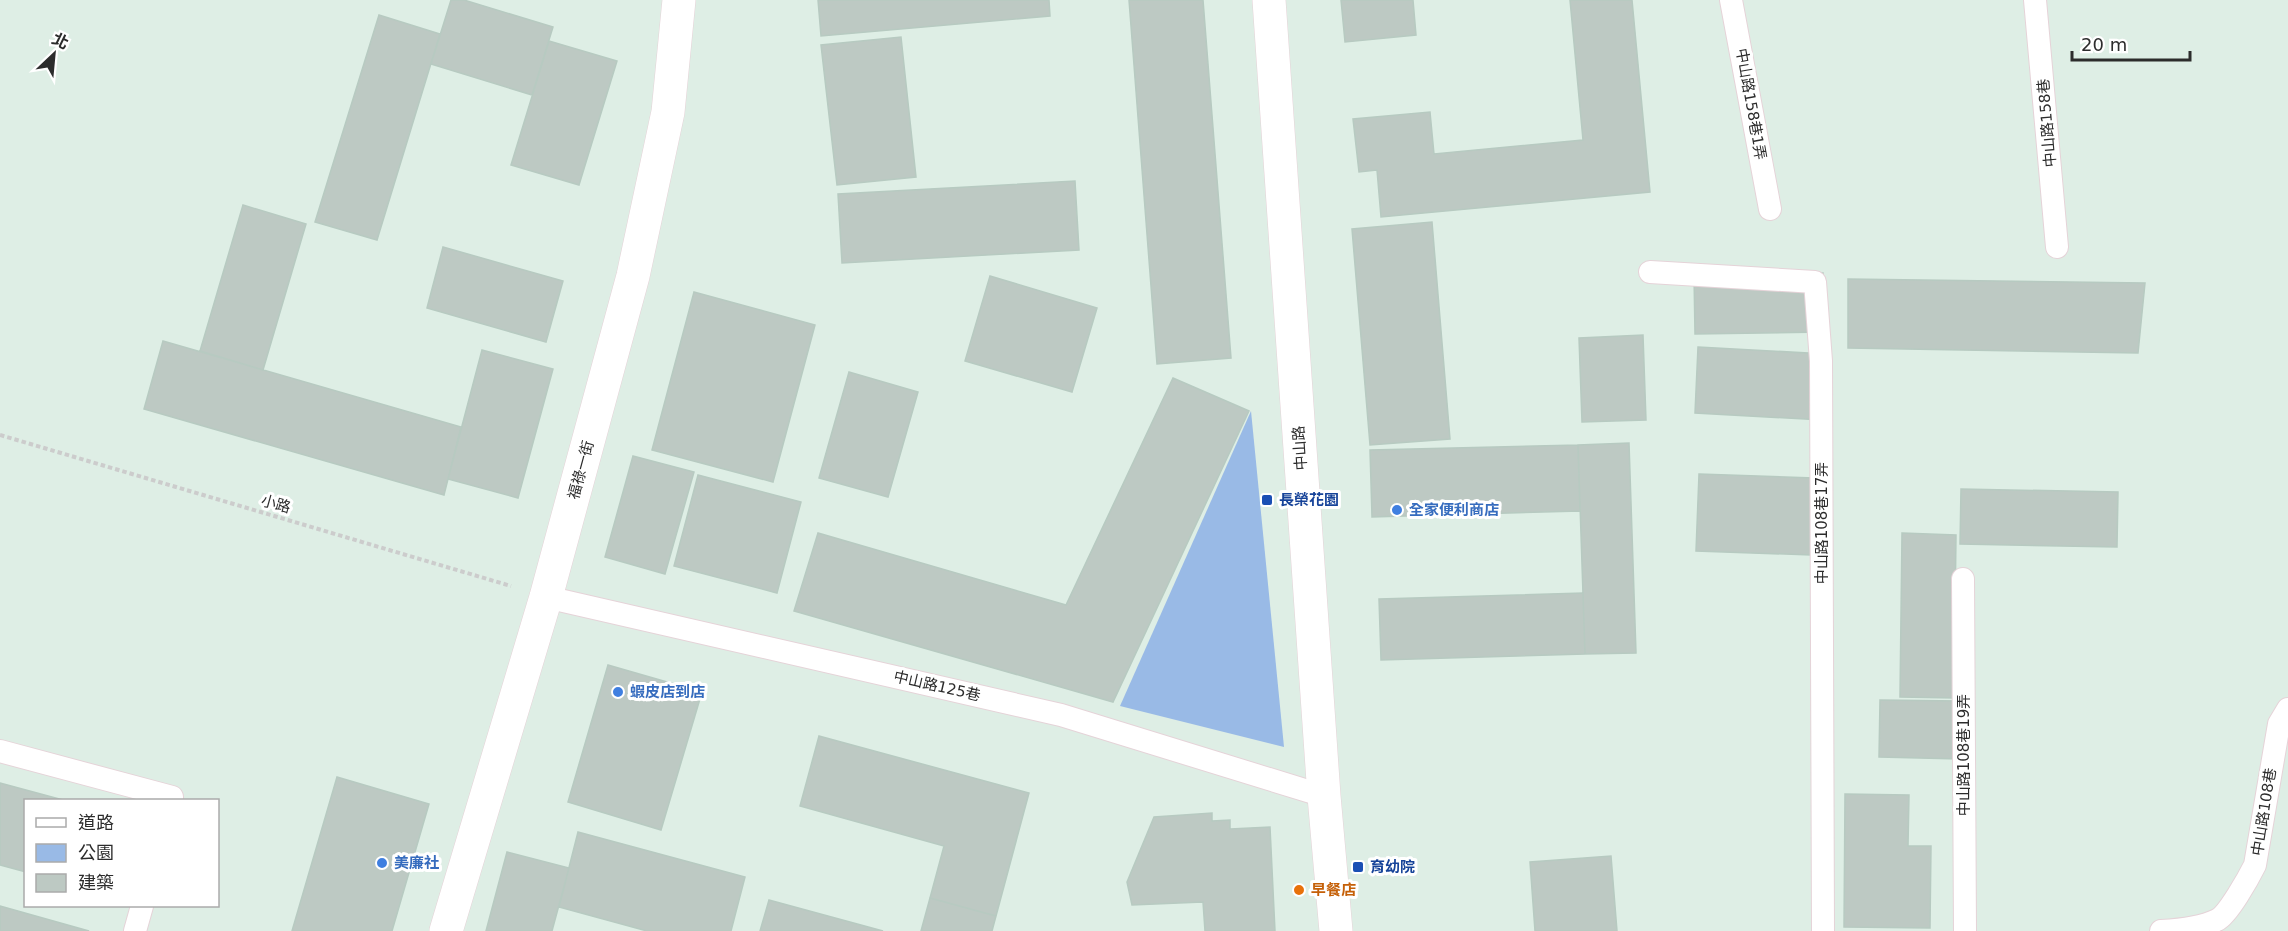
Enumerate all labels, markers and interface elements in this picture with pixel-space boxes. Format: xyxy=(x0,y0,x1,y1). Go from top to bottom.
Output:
north arrow xyxy=(24,24,84,84)
scale bar xyxy=(2072,24,2190,62)
text: 北 xyxy=(49,29,72,53)
text: 20 m xyxy=(2081,34,2127,55)
street label: 中山路158巷1弄 xyxy=(1732,47,1770,161)
street label: 中山路158巷 xyxy=(2034,78,2060,168)
street label: 中山路 xyxy=(1289,425,1311,471)
street label: 福祿一街 xyxy=(565,439,597,501)
street label: 中山路108巷17弄 xyxy=(1813,462,1831,584)
street label: 小路 xyxy=(259,491,293,517)
place label: 長榮花園 xyxy=(1279,491,1339,509)
marker: 長榮花園 xyxy=(1260,493,1274,507)
place label: 全家便利商店 xyxy=(1409,501,1499,519)
marker: 全家便利商店 xyxy=(1390,503,1404,517)
street label: 中山路125巷 xyxy=(892,667,982,705)
place label: 蝦皮店到店 xyxy=(630,683,705,701)
marker: 蝦皮店到店 xyxy=(611,685,625,699)
street label: 中山路108巷19弄 xyxy=(1955,694,1973,816)
street label: 中山路108巷 xyxy=(2248,767,2280,857)
legend xyxy=(24,799,219,907)
text: 道路 xyxy=(78,812,114,833)
text: 公園 xyxy=(78,842,114,863)
place label: 美廉社 xyxy=(394,854,439,872)
marker: 美廉社 xyxy=(375,856,389,870)
place label: 育幼院 xyxy=(1370,858,1415,876)
marker: 育幼院 xyxy=(1351,860,1365,874)
text: 建築 xyxy=(78,872,114,893)
place label: 早餐店 xyxy=(1311,881,1356,899)
marker: 早餐店 xyxy=(1292,883,1306,897)

